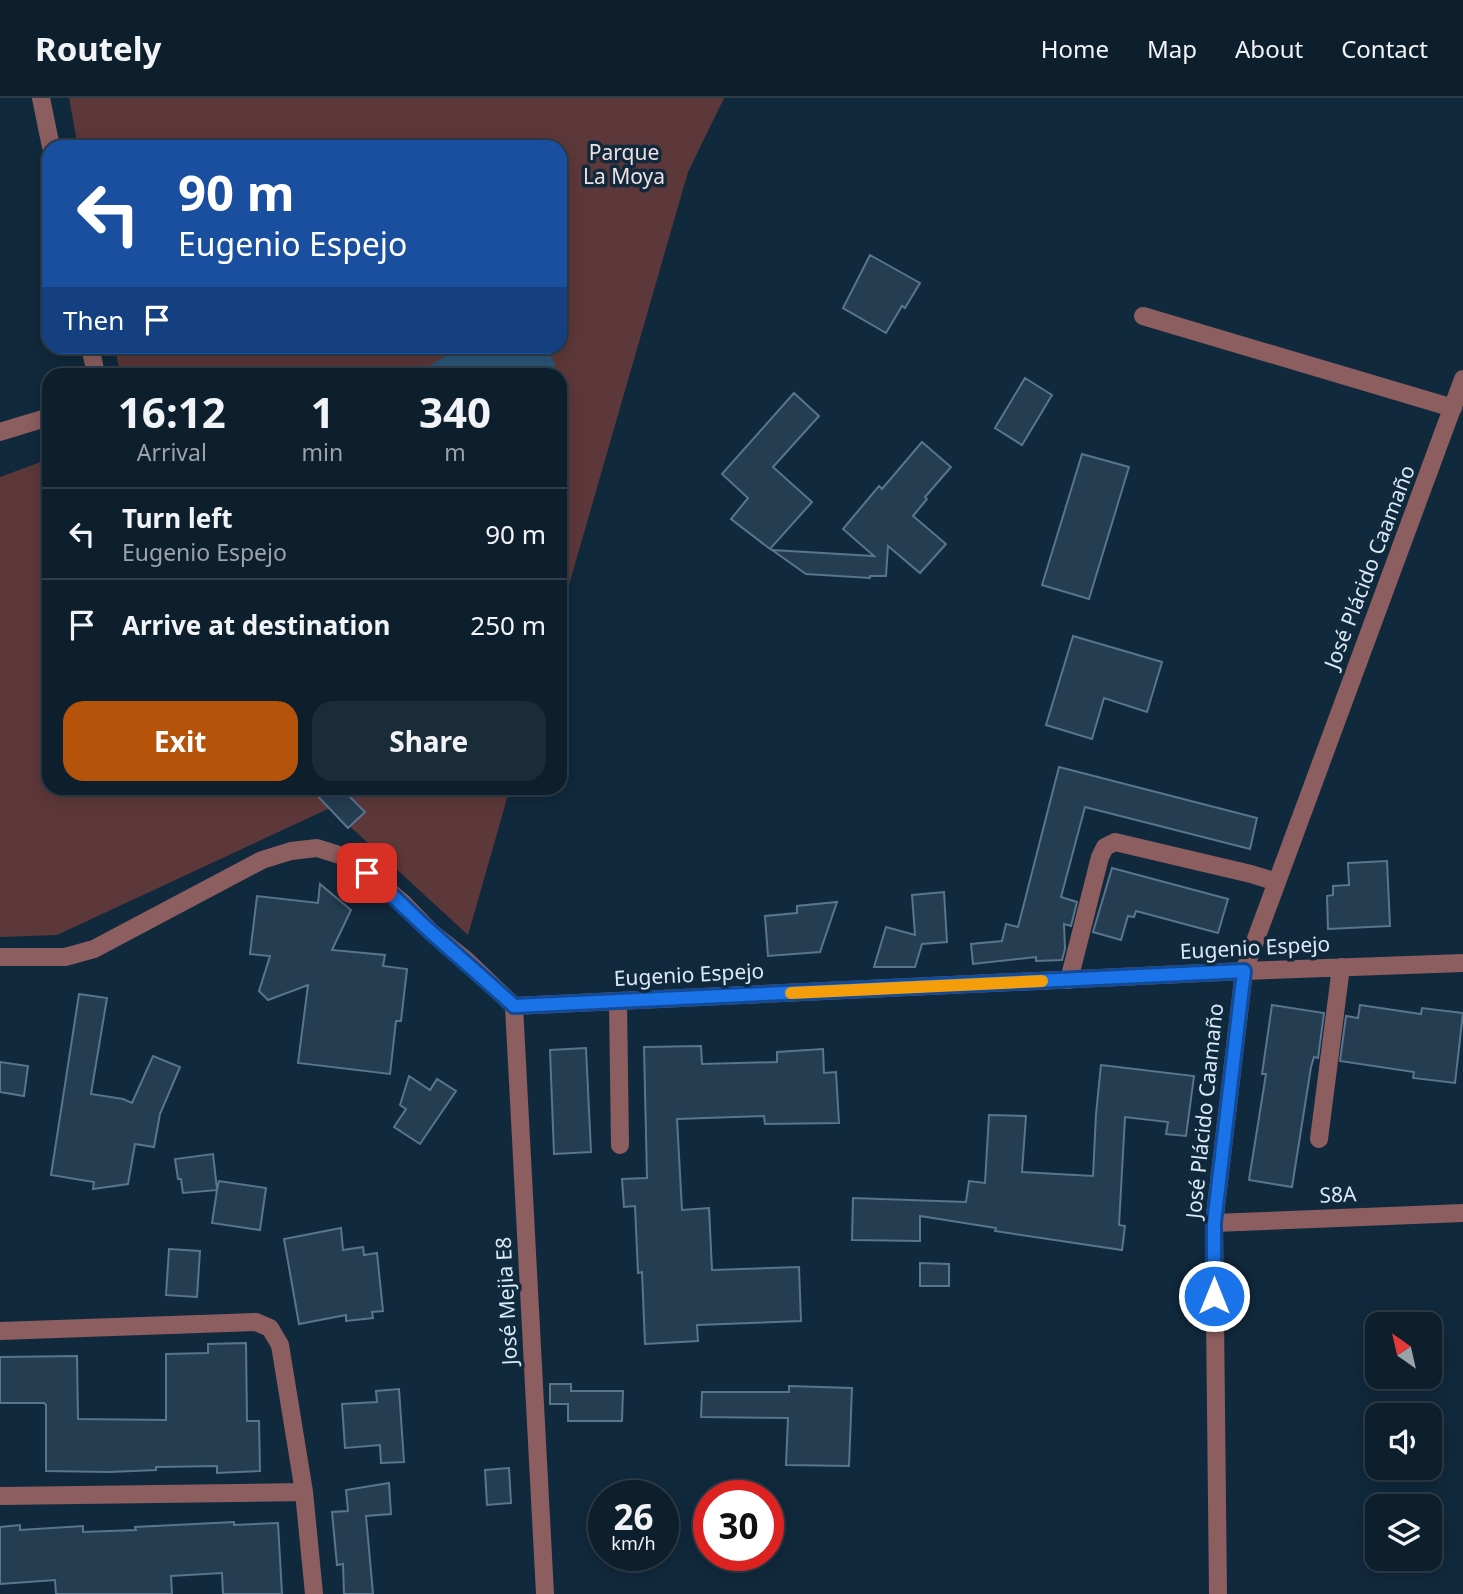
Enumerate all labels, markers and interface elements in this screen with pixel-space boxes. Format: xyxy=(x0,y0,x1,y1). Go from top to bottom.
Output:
text: Routely xyxy=(35,26,161,71)
text: Home xyxy=(1041,32,1109,65)
text: Map xyxy=(1147,32,1197,65)
text: About xyxy=(1235,32,1303,65)
text: Contact xyxy=(1341,32,1428,65)
park label: Parque La Moya xyxy=(583,138,665,190)
text: 90 m xyxy=(178,159,295,225)
icon: left xyxy=(63,168,154,259)
text: Eugenio Espejo xyxy=(178,222,407,265)
icon: arrive xyxy=(138,301,176,339)
text: Then xyxy=(63,302,124,338)
text: 16:12 xyxy=(118,383,226,440)
text: 1 xyxy=(310,383,334,440)
text: 340 xyxy=(419,383,491,440)
text: Arrival xyxy=(137,436,207,468)
text: min xyxy=(302,436,343,468)
text: m xyxy=(444,436,466,468)
street label: José Plácido Caamaño xyxy=(1317,461,1421,674)
text: Turn left xyxy=(122,500,233,536)
icon: left xyxy=(63,515,101,553)
text: 90 m xyxy=(485,516,546,552)
text: Eugenio Espejo xyxy=(122,536,287,568)
icon: arrive xyxy=(63,606,101,644)
text: Arrive at destination xyxy=(122,607,391,643)
text: 250 m xyxy=(470,607,546,643)
button: Exit xyxy=(63,701,298,781)
button: Share xyxy=(312,701,546,781)
pin xyxy=(337,843,397,903)
icon: arrive xyxy=(348,854,386,892)
street label: Eugenio Espejo xyxy=(1179,929,1331,965)
street label: Eugenio Espejo xyxy=(613,956,765,992)
street label: José Plácido Caamaño xyxy=(1179,1002,1229,1222)
street label: S8A xyxy=(1319,1179,1357,1209)
street label: José Mejia E8 xyxy=(489,1236,523,1368)
position arrow xyxy=(1177,1259,1251,1333)
north arrow xyxy=(1365,1312,1442,1390)
map controls xyxy=(1365,1312,1442,1571)
button: sound xyxy=(1365,1403,1442,1480)
speed limit sign: 30 xyxy=(693,1480,784,1571)
text: 26 xyxy=(613,1493,654,1540)
button: layers xyxy=(1365,1494,1442,1571)
text: km/h xyxy=(611,1531,656,1555)

